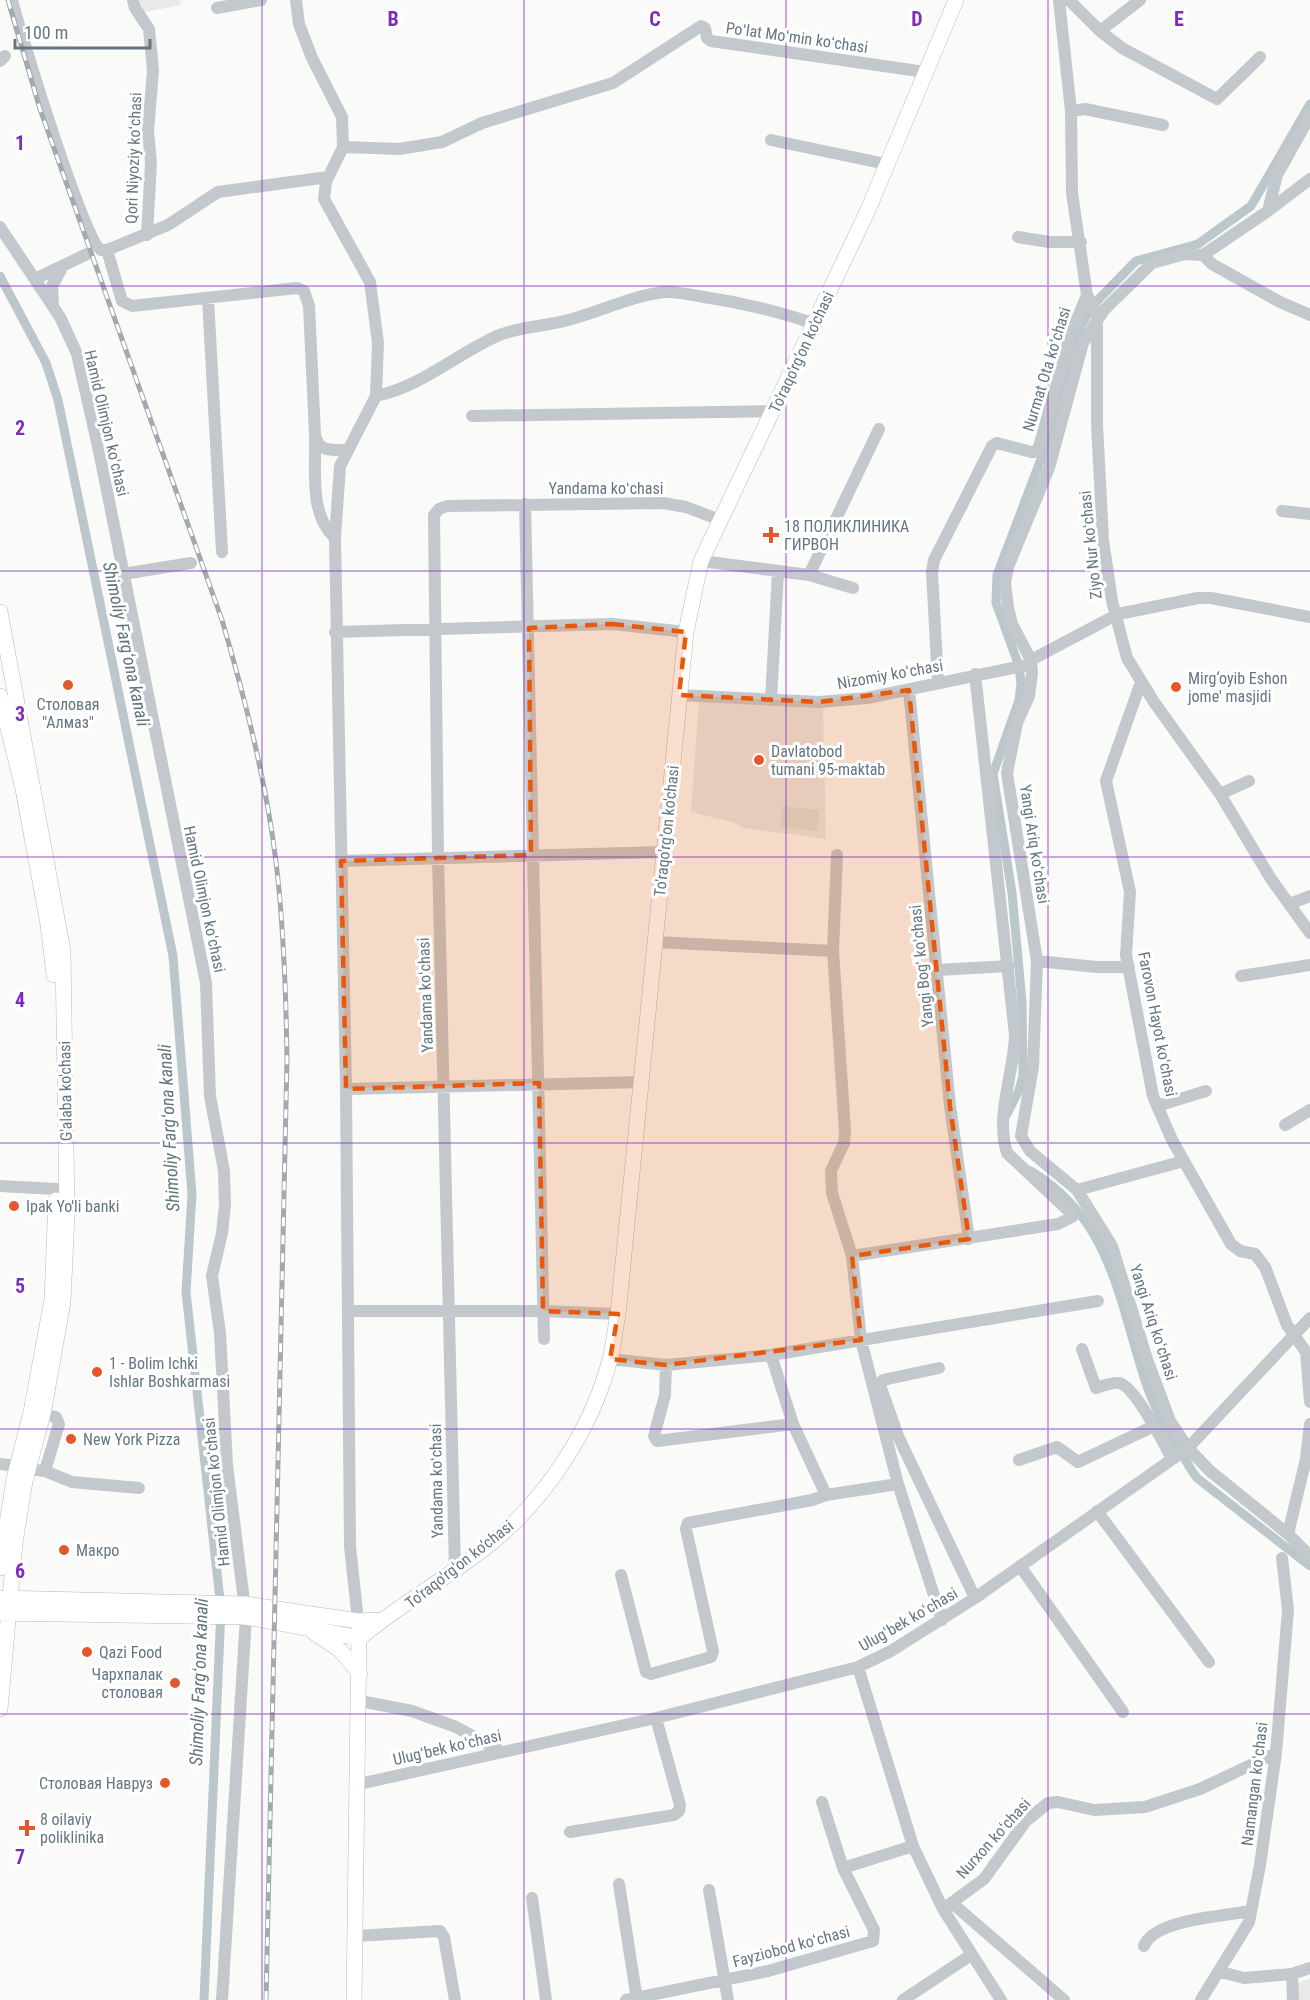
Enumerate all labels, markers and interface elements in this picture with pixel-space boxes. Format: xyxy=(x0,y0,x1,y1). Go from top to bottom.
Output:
text: B xyxy=(387,7,399,31)
text: C xyxy=(649,7,661,31)
text: D xyxy=(911,7,923,31)
text: E xyxy=(1174,7,1184,31)
scale bar xyxy=(15,12,150,50)
street label: Poʻlat Moʻmin koʻchasi xyxy=(725,18,869,57)
text: 100 m xyxy=(24,22,68,43)
street label: Qori Niyoziy koʻchasi xyxy=(122,92,145,224)
text: 1 xyxy=(15,131,25,155)
street label: To'raqo'rg'on ko'chasi xyxy=(765,288,838,416)
street label: Nurmat Ota koʻchasi xyxy=(1019,305,1074,434)
street label: Hamid Olimjon koʻchasi xyxy=(80,348,133,498)
text: 2 xyxy=(15,416,25,440)
street label: Yandama koʻchasi xyxy=(549,479,663,498)
street label: Ziyo Nur koʻchasi xyxy=(1075,490,1106,600)
place label: 18 ПОЛИКЛИНИКА ГИРВОН xyxy=(784,517,909,554)
marker: 18 ПОЛИКЛИНИКА ГИРВОН xyxy=(762,526,780,544)
water label: Shimoliy Fargʻona kanali xyxy=(99,560,154,729)
street label: Nizomiy koʻchasi xyxy=(836,656,944,693)
place label: Mirg‘oyib Eshon jome' masjidi xyxy=(1187,669,1288,706)
marker: Столовая "Алмаз" xyxy=(61,678,75,692)
marker: Mirg‘oyib Eshon jome' masjidi xyxy=(1169,680,1183,694)
place label: Столовая "Алмаз" xyxy=(36,695,100,732)
text: 3 xyxy=(15,702,25,726)
place label: Davlatobod tumani 95-maktab xyxy=(771,742,885,779)
marker: Davlatobod tumani 95-maktab xyxy=(752,753,766,767)
street label: To'raqo'rg'on ko'chasi xyxy=(650,764,683,898)
street label: Yangi Ariq koʻchasi xyxy=(1016,783,1053,905)
street label: Hamid Olimjon koʻchasi xyxy=(180,824,229,974)
street label: Yangi Bogʻ koʻchasi xyxy=(906,904,937,1028)
street label: Yandama koʻchasi xyxy=(414,937,437,1053)
street label: Farovon Hayot koʻchasi xyxy=(1134,950,1181,1098)
text: 4 xyxy=(15,988,25,1012)
street label: G'alaba ko'chasi xyxy=(55,1041,76,1141)
water label: Shimoliy Fargʻona kanali xyxy=(154,1043,183,1212)
place label: Ipak Yo'li banki xyxy=(26,1197,119,1216)
marker: Ipak Yo'li banki xyxy=(7,1199,21,1213)
street label: Yangi Ariq koʻchasi xyxy=(1126,1262,1181,1382)
text: 5 xyxy=(15,1274,25,1298)
place label: 1 - Bolim Ichki Ishlar Boshkarmasi xyxy=(109,1354,230,1391)
marker: 1 - Bolim Ichki Ishlar Boshkarmasi xyxy=(90,1365,104,1379)
street label: Hamid Olimjon koʻchasi xyxy=(199,1417,234,1567)
street label: Yandama koʻchasi xyxy=(426,1423,447,1539)
place label: New York Pizza xyxy=(83,1430,180,1449)
marker: New York Pizza xyxy=(64,1432,78,1446)
street label: To'raqo'rg'on ko'chasi xyxy=(401,1516,517,1613)
place label: Макро xyxy=(76,1541,119,1560)
marker: Макро xyxy=(57,1543,71,1557)
text: 6 xyxy=(15,1559,25,1583)
street label: Ulugʻbek koʻchasi xyxy=(856,1584,961,1655)
water label: Shimoliy Fargʻona kanali xyxy=(185,1597,212,1766)
place label: Qazi Food xyxy=(99,1643,162,1662)
marker: Qazi Food xyxy=(80,1645,94,1659)
place label: Чархпалак столовая xyxy=(92,1665,163,1702)
marker: Чархпалак столовая xyxy=(168,1676,182,1690)
street label: Namangan koʻchasi xyxy=(1237,1721,1272,1847)
street label: Ulugʻbek koʻchasi xyxy=(391,1726,503,1769)
place label: Столовая Навруз xyxy=(39,1774,153,1793)
marker: Столовая Навруз xyxy=(158,1776,172,1790)
street label: Nurxon koʻchasi xyxy=(952,1794,1034,1882)
place label: 8 oilaviy poliklinika xyxy=(40,1810,104,1847)
marker: 8 oilaviy poliklinika xyxy=(18,1819,36,1837)
text: 7 xyxy=(15,1845,25,1869)
street label: Fayziobod koʻchasi xyxy=(730,1922,852,1971)

